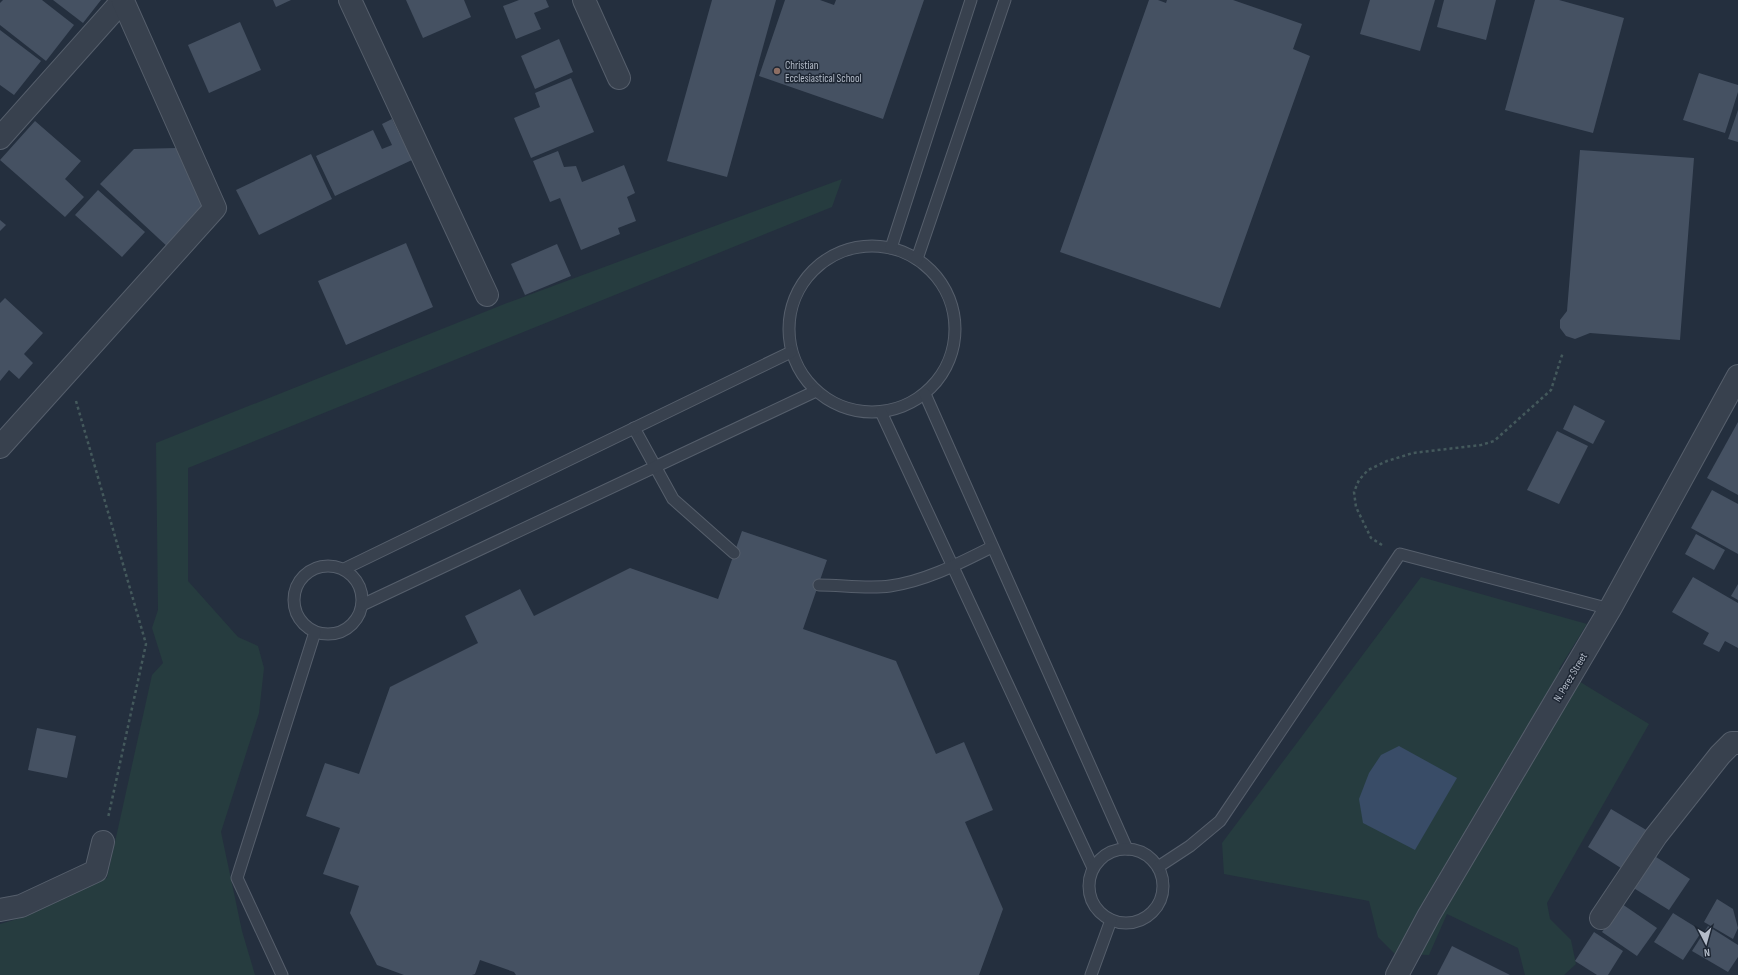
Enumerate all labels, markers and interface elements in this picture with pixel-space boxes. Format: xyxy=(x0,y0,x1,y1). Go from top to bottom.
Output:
place label: Christian Ecclesiastical School xyxy=(785,59,862,85)
marker: Christian Ecclesiastical School xyxy=(772,66,782,76)
street label: N. Perez Street xyxy=(1551,650,1590,704)
north arrow xyxy=(1686,923,1726,963)
text: N xyxy=(1703,946,1711,959)

